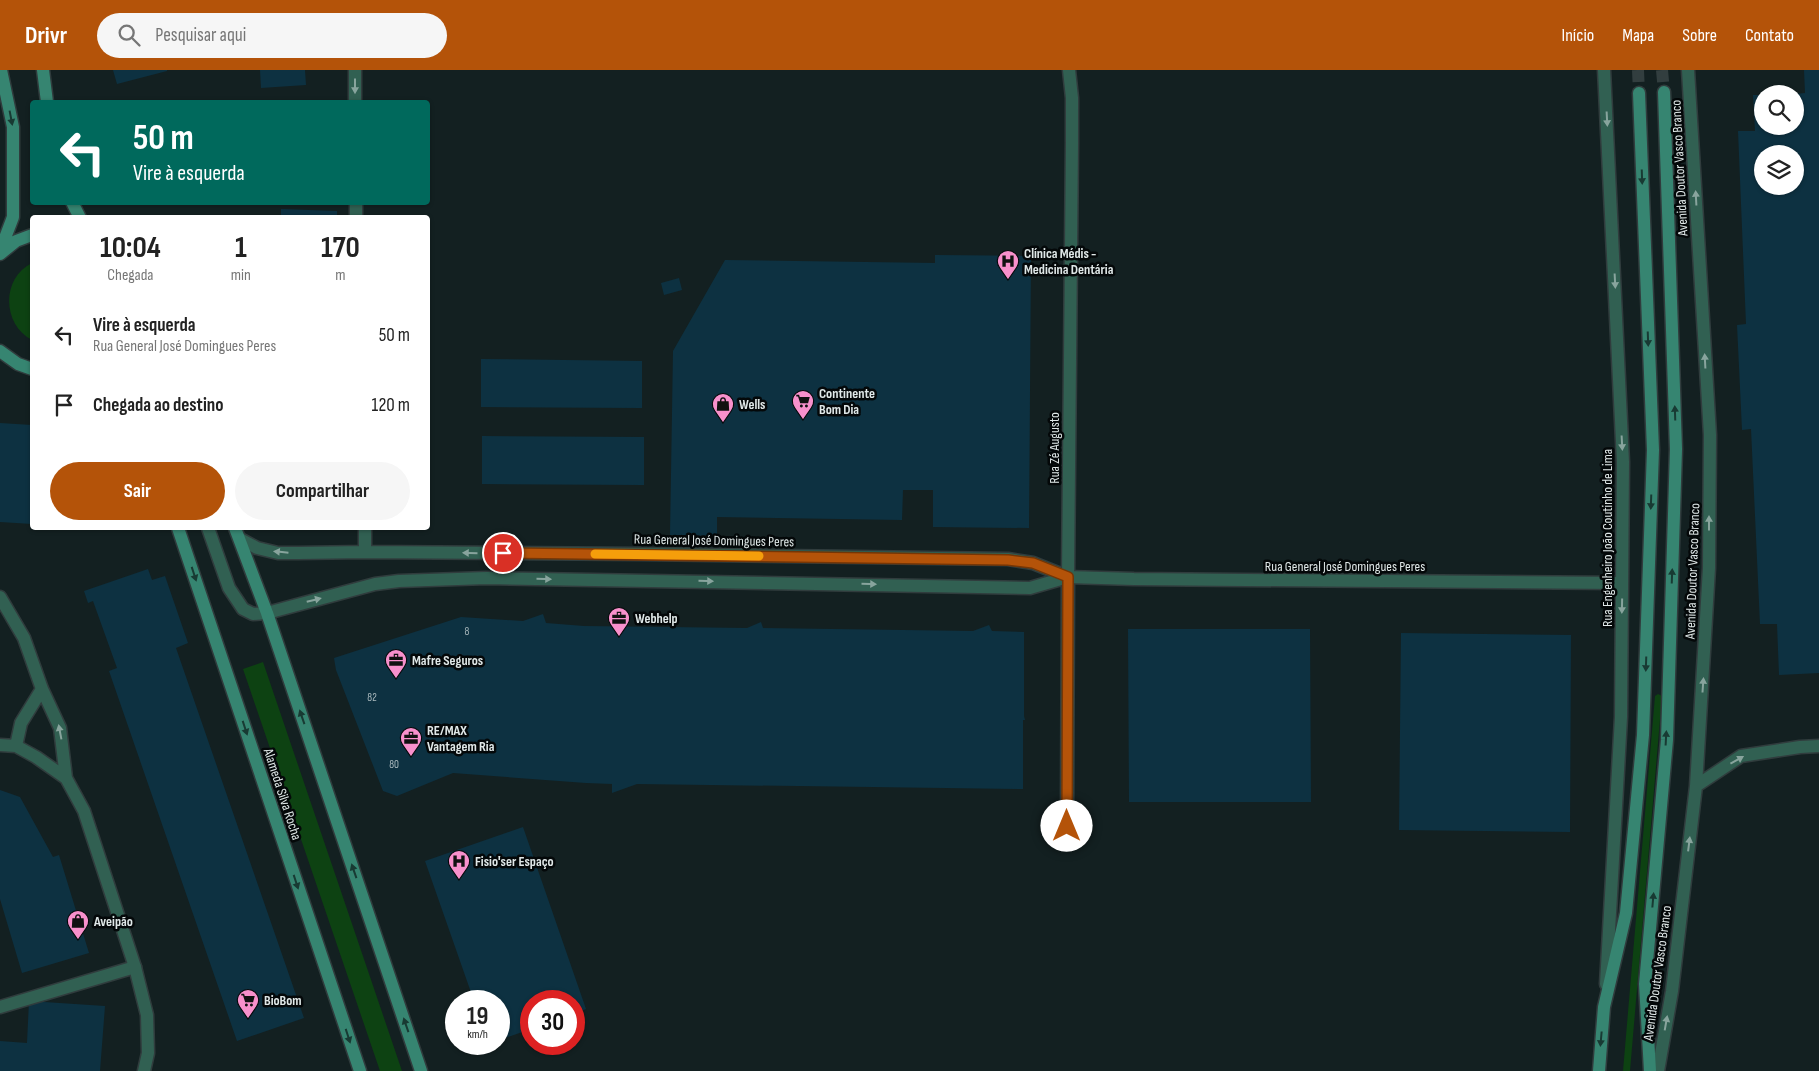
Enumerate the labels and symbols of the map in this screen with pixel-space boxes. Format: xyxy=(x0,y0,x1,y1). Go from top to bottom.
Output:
one-way arrow xyxy=(351,79,359,95)
street label: Avenida Doutor Vasco Branco xyxy=(1667,99,1692,237)
one-way arrow xyxy=(7,110,15,126)
one-way arrow xyxy=(1603,111,1611,127)
one-way arrow xyxy=(1638,169,1646,185)
one-way arrow xyxy=(1691,190,1699,206)
place label: Clínica Médis - Medicina Dentária xyxy=(1024,245,1114,278)
hospital icon: Clínica Médis - Medicina Dentária xyxy=(996,249,1020,280)
one-way arrow xyxy=(1611,273,1619,289)
one-way arrow xyxy=(1645,332,1653,348)
one-way arrow xyxy=(1701,352,1709,368)
place label: Continente Bom Dia xyxy=(819,385,875,418)
supermarket icon: Continente Bom Dia xyxy=(791,389,815,420)
shop icon: Wells xyxy=(711,392,735,423)
place label: Wells xyxy=(739,396,766,413)
one-way arrow xyxy=(1670,405,1678,421)
street label: Rua Zé Augusto xyxy=(1046,412,1063,484)
one-way arrow xyxy=(1619,436,1627,452)
street label: Rua Engenheiro João Coutinho de Lima xyxy=(1599,449,1616,627)
one-way arrow xyxy=(1647,494,1655,510)
street label: Avenida Doutor Vasco Branco xyxy=(1682,502,1703,640)
one-way arrow xyxy=(1705,515,1713,531)
street label: Rua General José Domingues Peres xyxy=(634,531,794,550)
pin xyxy=(482,532,524,574)
one-way arrow xyxy=(273,548,289,556)
one-way arrow xyxy=(462,549,478,557)
street label: Rua General José Domingues Peres xyxy=(1265,558,1425,575)
one-way arrow xyxy=(190,566,198,581)
one-way arrow xyxy=(1668,568,1676,584)
one-way arrow xyxy=(536,575,552,583)
one-way arrow xyxy=(699,577,715,585)
one-way arrow xyxy=(861,581,877,589)
one-way arrow xyxy=(306,595,321,603)
one-way arrow xyxy=(1618,598,1626,614)
office icon: Webhelp xyxy=(607,606,631,637)
place label: Webhelp xyxy=(635,610,678,627)
house number: 8 xyxy=(465,625,470,638)
office icon: Mafre Seguros xyxy=(384,648,408,679)
place label: Mafre Seguros xyxy=(412,652,483,669)
one-way arrow xyxy=(1641,656,1649,672)
one-way arrow xyxy=(1700,677,1708,693)
house number: 82 xyxy=(367,691,377,704)
one-way arrow xyxy=(297,709,305,724)
one-way arrow xyxy=(241,721,249,736)
place label: RE/MAX Vantagem Ria xyxy=(427,722,495,755)
one-way arrow xyxy=(56,725,64,740)
office icon: RE/MAX Vantagem Ria xyxy=(399,726,423,757)
one-way arrow xyxy=(1663,730,1671,746)
street label: Alameda Silva Rocha xyxy=(259,745,305,842)
one-way arrow xyxy=(1730,756,1744,764)
house number: 80 xyxy=(389,758,399,771)
position arrow xyxy=(1040,799,1092,851)
one-way arrow xyxy=(1685,836,1693,852)
hospital icon: Fisio'ser Espaço xyxy=(447,849,471,880)
place label: Fisio'ser Espaço xyxy=(475,853,554,870)
one-way arrow xyxy=(349,863,357,878)
one-way arrow xyxy=(292,875,300,890)
one-way arrow xyxy=(1649,892,1657,908)
street label: Avenida Doutor Vasco Branco xyxy=(1639,904,1675,1043)
shop icon: Aveipão xyxy=(66,909,90,940)
place label: Aveipão xyxy=(93,913,133,930)
supermarket icon: BioBom xyxy=(236,988,260,1019)
speed limit sign: 30 xyxy=(520,990,585,1055)
place label: BioBom xyxy=(264,992,302,1009)
one-way arrow xyxy=(1663,1015,1671,1031)
one-way arrow xyxy=(402,1017,410,1032)
one-way arrow xyxy=(344,1029,352,1044)
one-way arrow xyxy=(1597,1031,1605,1047)

